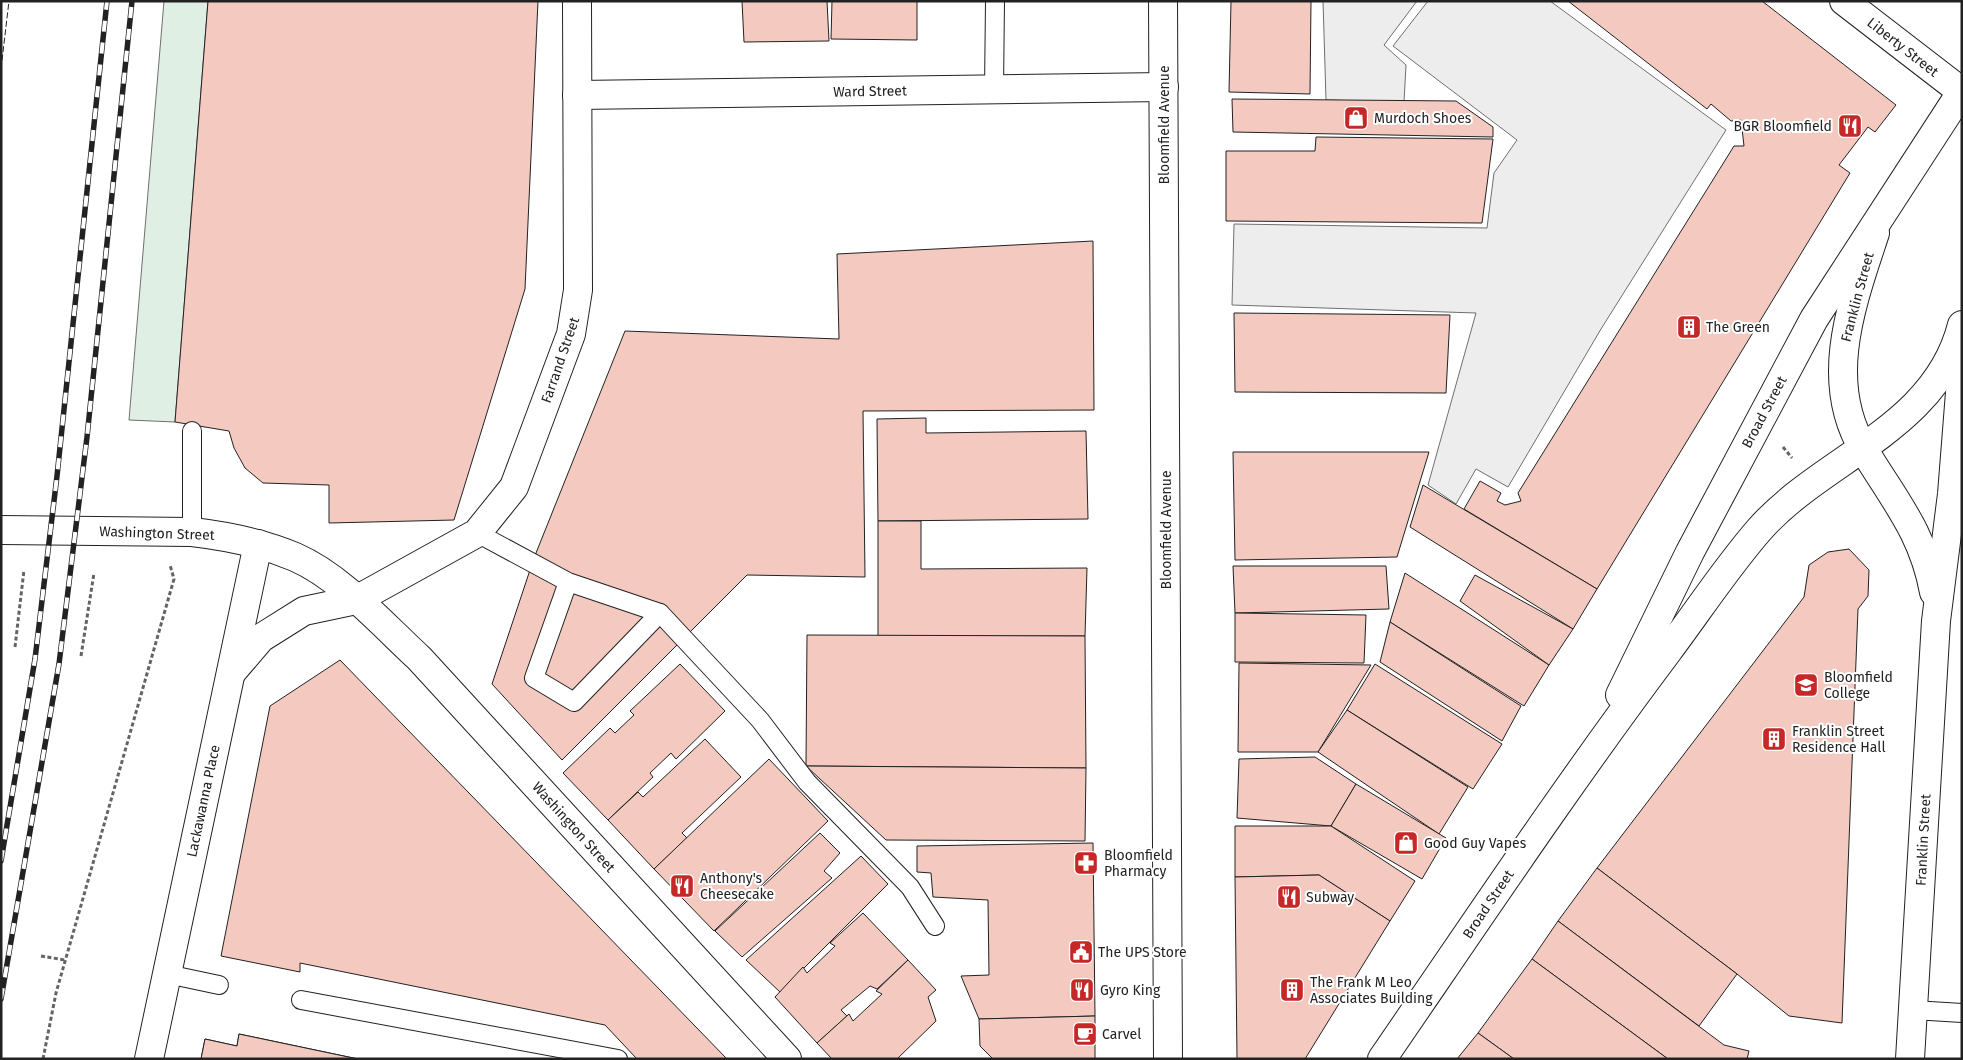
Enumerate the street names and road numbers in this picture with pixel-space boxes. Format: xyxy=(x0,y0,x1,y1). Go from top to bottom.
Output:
street label: Liberty Street xyxy=(1864,14,1942,81)
street label: Bloomfield Avenue xyxy=(1156,65,1173,185)
street label: Ward Street xyxy=(833,82,908,101)
street label: Franklin Street xyxy=(1837,249,1878,344)
street label: Farrand Street xyxy=(538,314,583,405)
street label: Broad Street xyxy=(1738,372,1791,451)
street label: Bloomfield Avenue xyxy=(1158,470,1175,590)
street label: Washington Street xyxy=(99,523,216,544)
street label: Lackawanna Place xyxy=(183,743,224,859)
street label: Washington Street xyxy=(529,779,619,877)
street label: Franklin Street xyxy=(1913,793,1934,887)
street label: Broad Street xyxy=(1459,866,1518,942)

